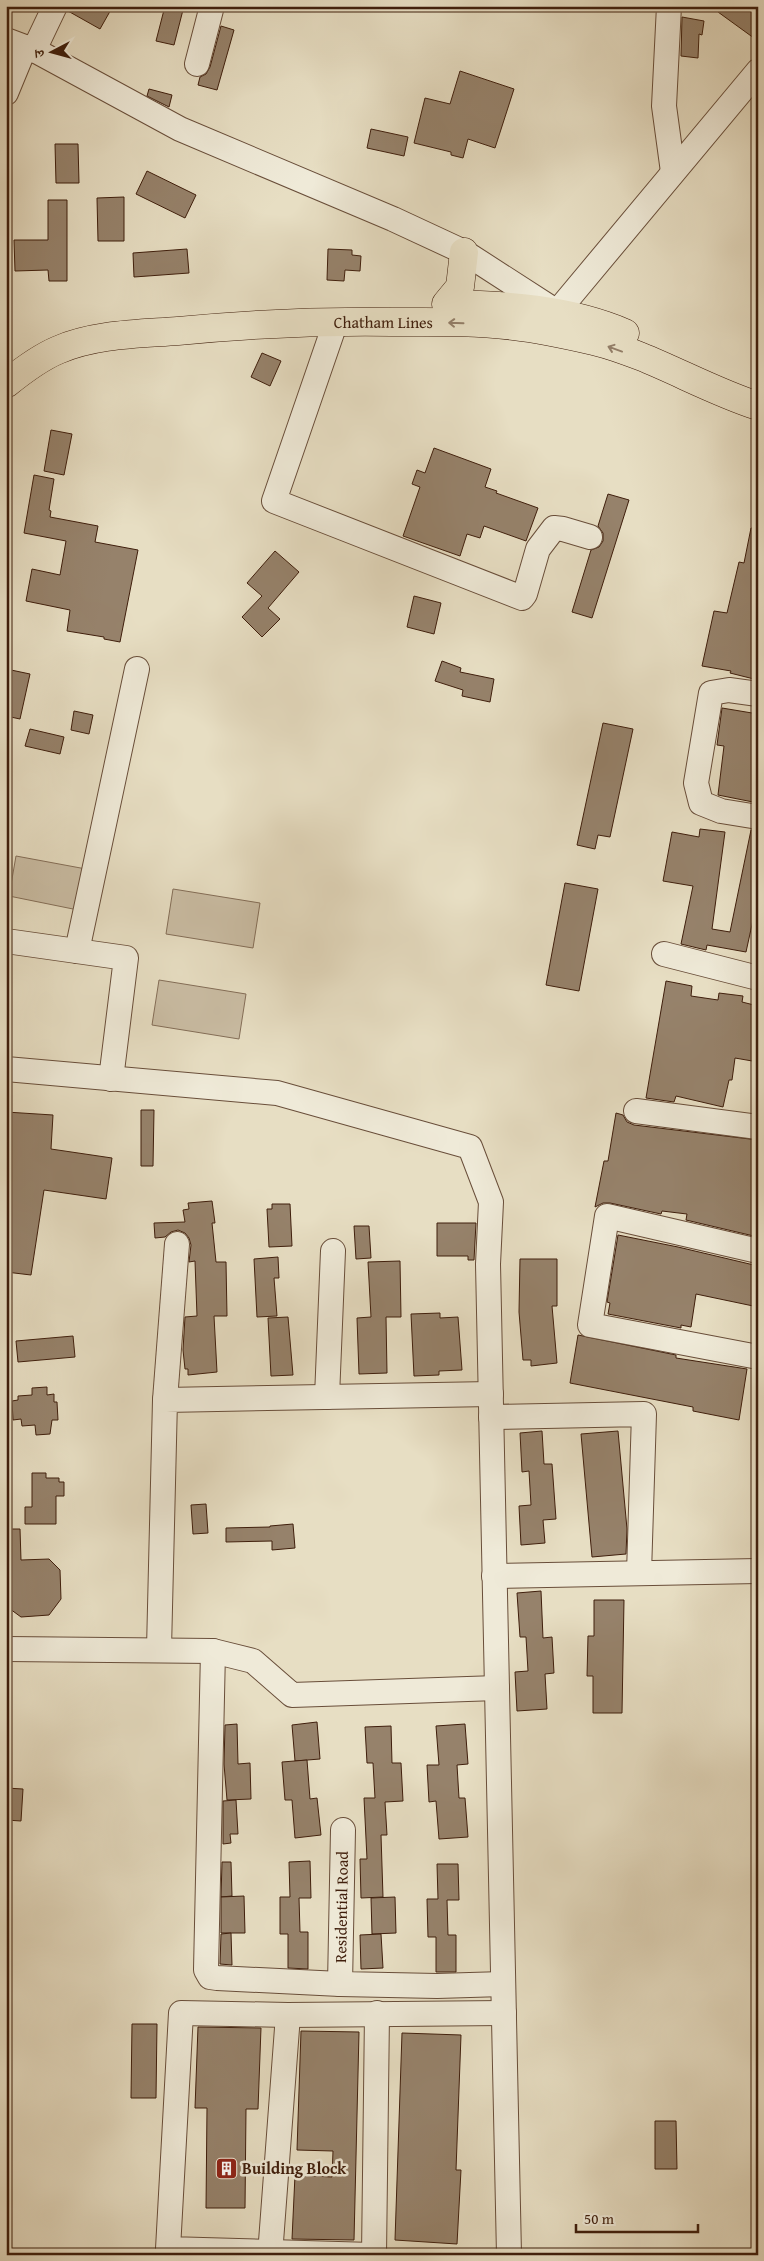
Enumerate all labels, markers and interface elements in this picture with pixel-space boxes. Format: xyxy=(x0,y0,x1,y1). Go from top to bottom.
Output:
north arrow xyxy=(28,28,78,78)
text: उ xyxy=(29,48,49,59)
street label: Chatham Lines xyxy=(334,310,433,334)
one-way arrow xyxy=(448,318,464,327)
one-way arrow xyxy=(608,344,623,353)
street label: Residential Road xyxy=(328,1850,354,1963)
building icon: Building Block xyxy=(214,2156,238,2180)
place label: Building Block xyxy=(242,2156,347,2180)
scale bar xyxy=(576,2201,699,2233)
text: 50 m xyxy=(584,2208,615,2229)

